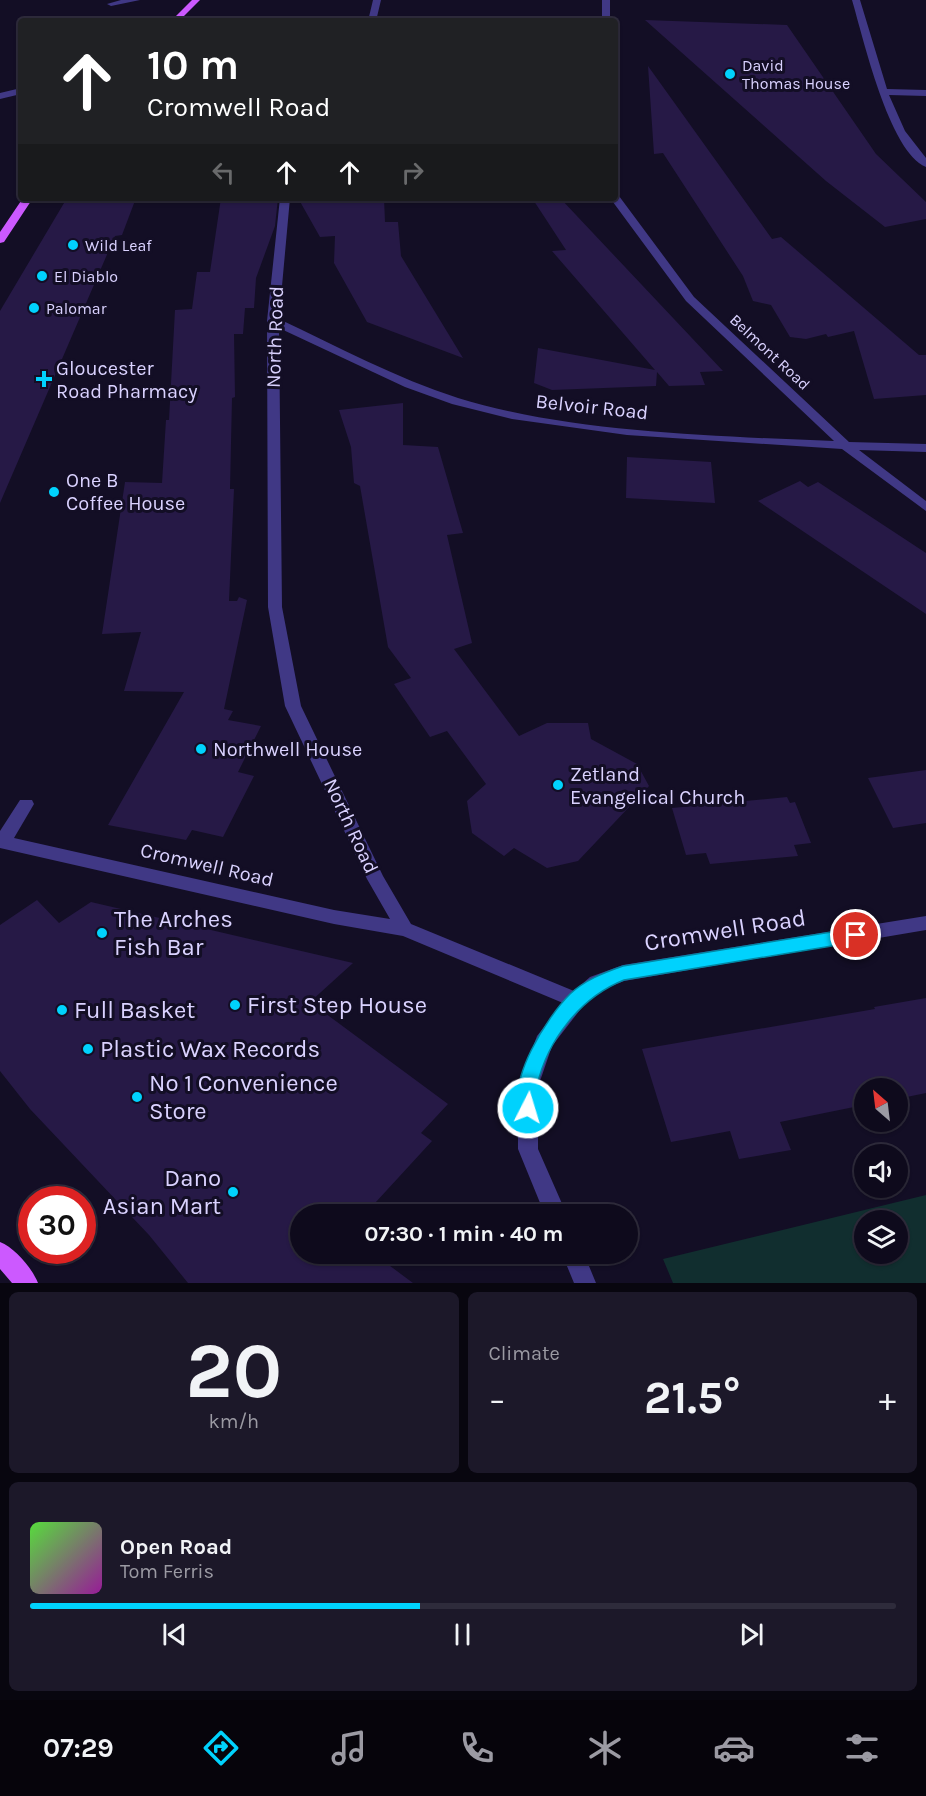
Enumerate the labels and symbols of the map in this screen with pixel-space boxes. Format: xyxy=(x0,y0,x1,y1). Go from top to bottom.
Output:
place label: David Thomas House xyxy=(742,56,850,93)
marker: David Thomas House xyxy=(723,67,737,81)
place label: Wild Leaf xyxy=(85,236,152,255)
marker: Wild Leaf xyxy=(66,238,80,252)
place label: El Diablo xyxy=(54,267,118,286)
marker: El Diablo xyxy=(35,269,49,283)
street label: North Road xyxy=(262,286,288,388)
place label: Palomar xyxy=(46,299,107,318)
marker: Palomar xyxy=(27,301,41,315)
street label: Belmont Road xyxy=(726,310,814,394)
place label: Gloucester Road Pharmacy xyxy=(56,357,198,403)
marker: Gloucester Road Pharmacy xyxy=(37,372,51,386)
street label: Belvoir Road xyxy=(534,390,650,424)
place label: One B Coffee House xyxy=(66,469,185,515)
marker: One B Coffee House xyxy=(47,485,61,499)
place label: Northwell House xyxy=(213,738,362,761)
marker: Northwell House xyxy=(194,742,208,756)
place label: Zetland Evangelical Church xyxy=(570,763,745,809)
street label: North Road xyxy=(319,775,383,877)
marker: Zetland Evangelical Church xyxy=(551,778,565,792)
street label: Cromwell Road xyxy=(138,839,276,891)
street label: Cromwell Road xyxy=(642,903,808,957)
place label: The Arches Fish Bar xyxy=(114,905,233,961)
pin xyxy=(830,909,881,960)
marker: The Arches Fish Bar xyxy=(95,926,109,940)
place label: First Step House xyxy=(247,991,427,1019)
place label: Full Basket xyxy=(74,996,195,1024)
marker: First Step House xyxy=(228,998,242,1012)
marker: Full Basket xyxy=(55,1003,69,1017)
place label: Plastic Wax Records xyxy=(100,1035,320,1063)
marker: Plastic Wax Records xyxy=(81,1042,95,1056)
place label: No 1 Convenience Store xyxy=(149,1069,338,1125)
position arrow xyxy=(496,1076,560,1140)
north arrow xyxy=(854,1078,908,1132)
marker: No 1 Convenience Store xyxy=(130,1090,144,1104)
place label: Dano Asian Mart xyxy=(103,1164,221,1220)
marker: Dano Asian Mart xyxy=(226,1185,240,1199)
speed limit sign: 30 xyxy=(18,1186,96,1264)

